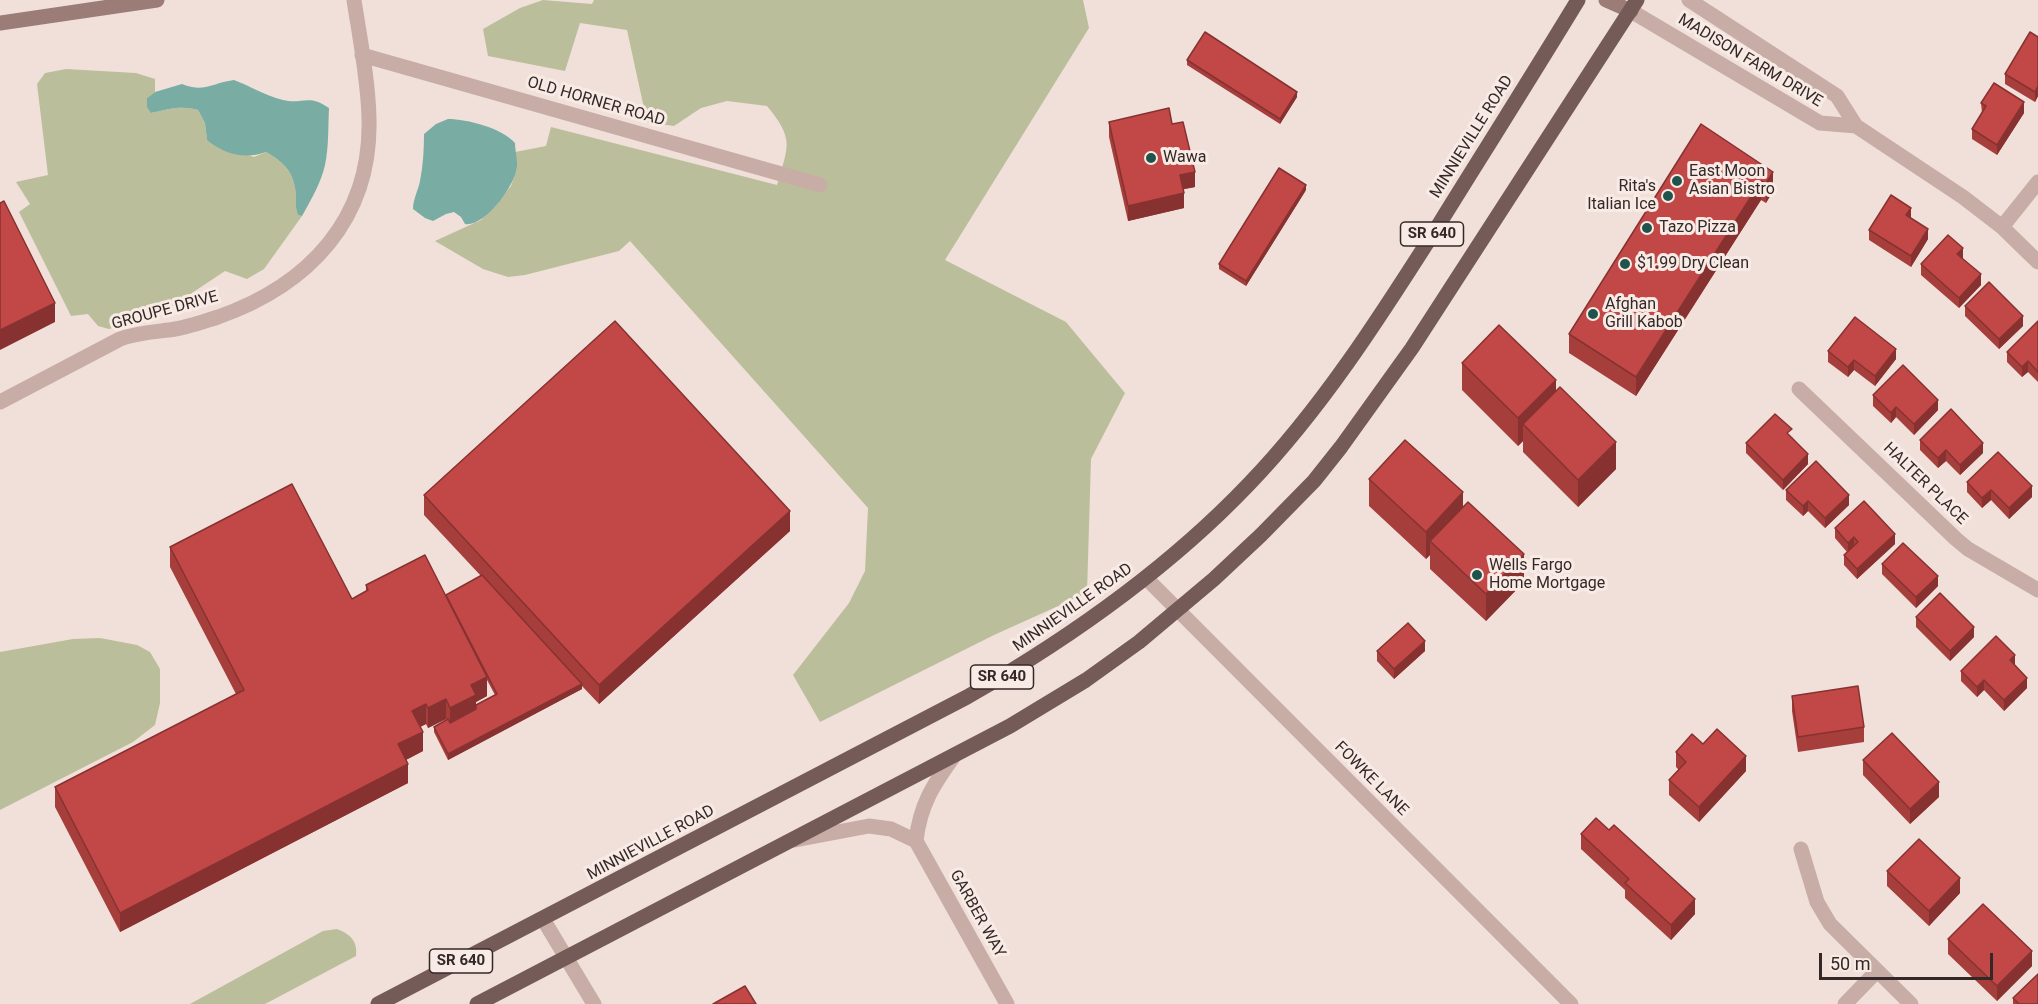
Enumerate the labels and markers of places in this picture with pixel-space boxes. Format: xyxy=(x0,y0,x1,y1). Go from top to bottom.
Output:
place label: Wawa xyxy=(1163,148,1206,168)
marker: Wawa xyxy=(1144,151,1158,165)
place label: East Moon Asian Bistro xyxy=(1689,162,1775,200)
marker: East Moon Asian Bistro xyxy=(1670,174,1684,188)
place label: Rita's Italian Ice xyxy=(1587,177,1656,215)
marker: Rita's Italian Ice xyxy=(1661,189,1675,203)
place label: Tazo Pizza xyxy=(1659,218,1736,238)
marker: Tazo Pizza xyxy=(1640,221,1654,235)
place label: $1.99 Dry Clean xyxy=(1637,254,1749,274)
marker: $1.99 Dry Clean xyxy=(1618,257,1632,271)
place label: Afghan Grill Kabob xyxy=(1605,295,1683,333)
marker: Afghan Grill Kabob xyxy=(1586,307,1600,321)
place label: Wells Fargo Home Mortgage xyxy=(1489,556,1605,594)
marker: Wells Fargo Home Mortgage xyxy=(1470,568,1484,582)

